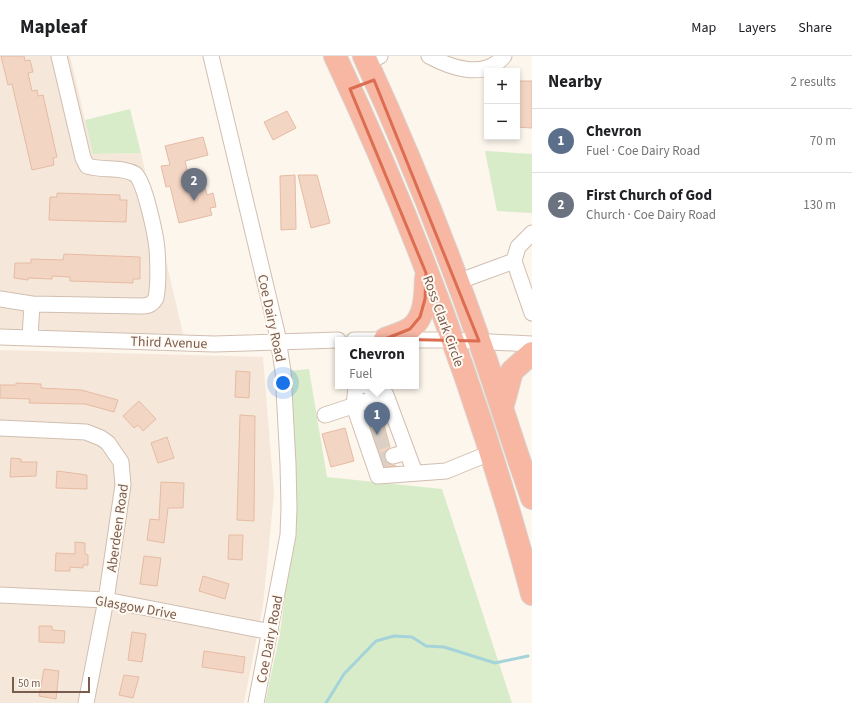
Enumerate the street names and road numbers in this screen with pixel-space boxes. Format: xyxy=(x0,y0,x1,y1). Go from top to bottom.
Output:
street label: Coe Dairy Road xyxy=(252,273,290,364)
street label: Ross Clark Circle xyxy=(417,273,469,370)
street label: Third Avenue xyxy=(130,332,208,354)
street label: Aberdeen Road xyxy=(102,483,134,574)
street label: Glasgow Drive xyxy=(93,591,178,625)
street label: Coe Dairy Road xyxy=(252,594,288,685)

